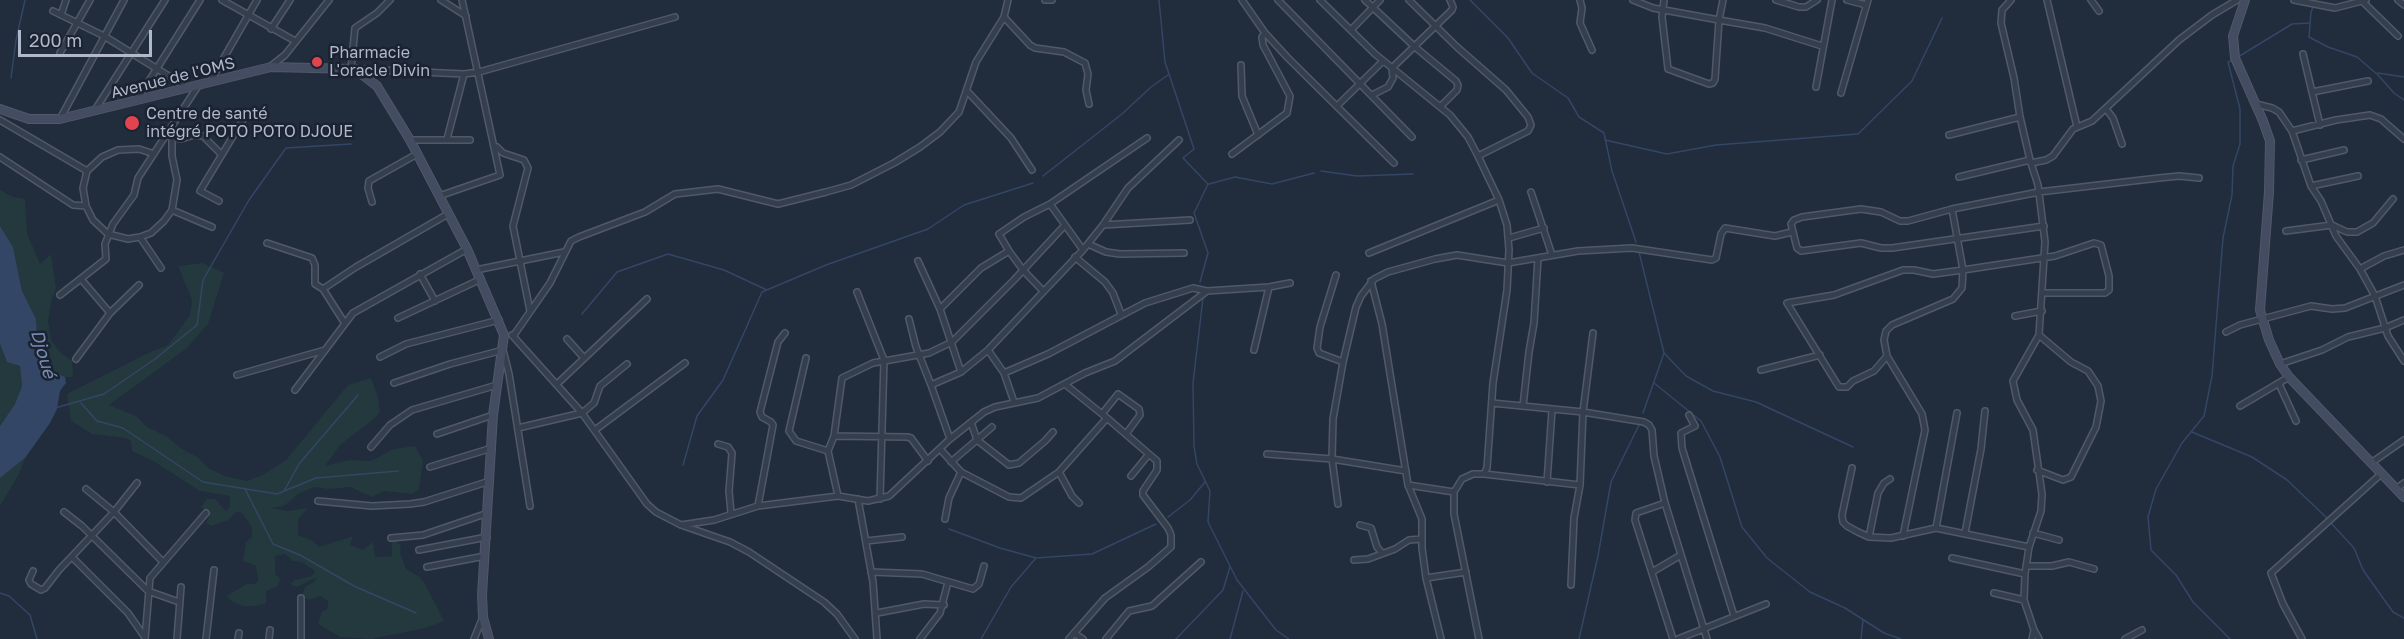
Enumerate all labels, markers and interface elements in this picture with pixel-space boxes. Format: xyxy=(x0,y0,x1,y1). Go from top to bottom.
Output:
scale bar xyxy=(21,18,154,56)
text: 200 m xyxy=(29,29,82,51)
place label: Pharmacie L'oracle Divin xyxy=(329,43,430,81)
street label: Avenue de l'OMS xyxy=(109,53,237,103)
marker: Pharmacie L'oracle Divin xyxy=(310,55,324,69)
place label: Centre de santé intégré POTO POTO DJOUE xyxy=(146,104,353,142)
marker: Centre de santé intégré POTO POTO DJOUE xyxy=(123,114,141,132)
water label: Djoué xyxy=(26,327,60,381)

